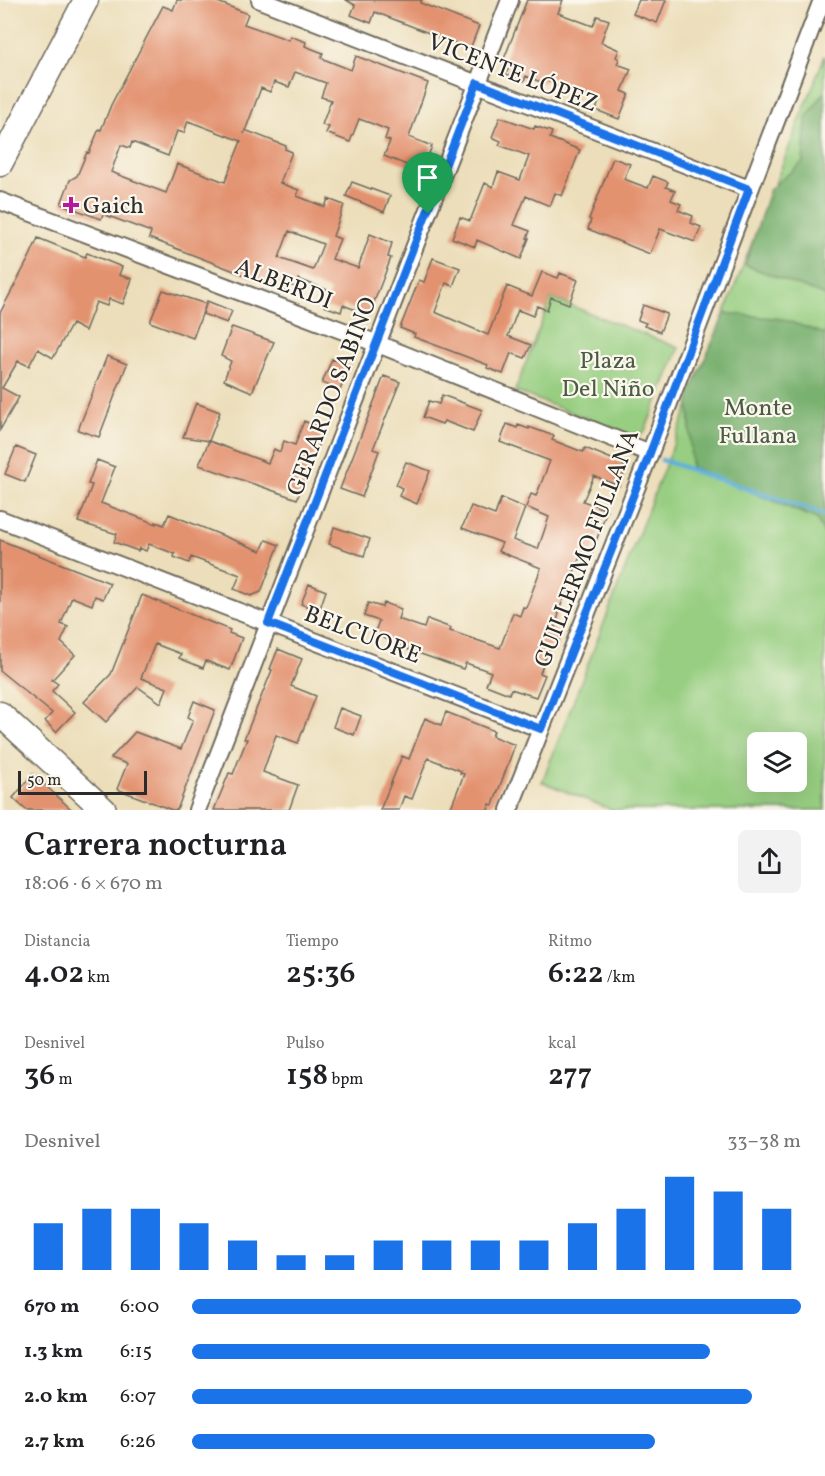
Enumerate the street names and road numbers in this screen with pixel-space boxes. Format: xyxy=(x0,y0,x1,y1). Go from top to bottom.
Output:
street label: VICENTE LÓPEZ xyxy=(422,26,602,122)
street label: ALBERDI xyxy=(230,251,337,319)
street label: GERARDO SABINO xyxy=(279,292,386,501)
street label: GUILLERMO FULLANA xyxy=(527,425,649,673)
street label: BELCUORE xyxy=(299,598,426,674)

